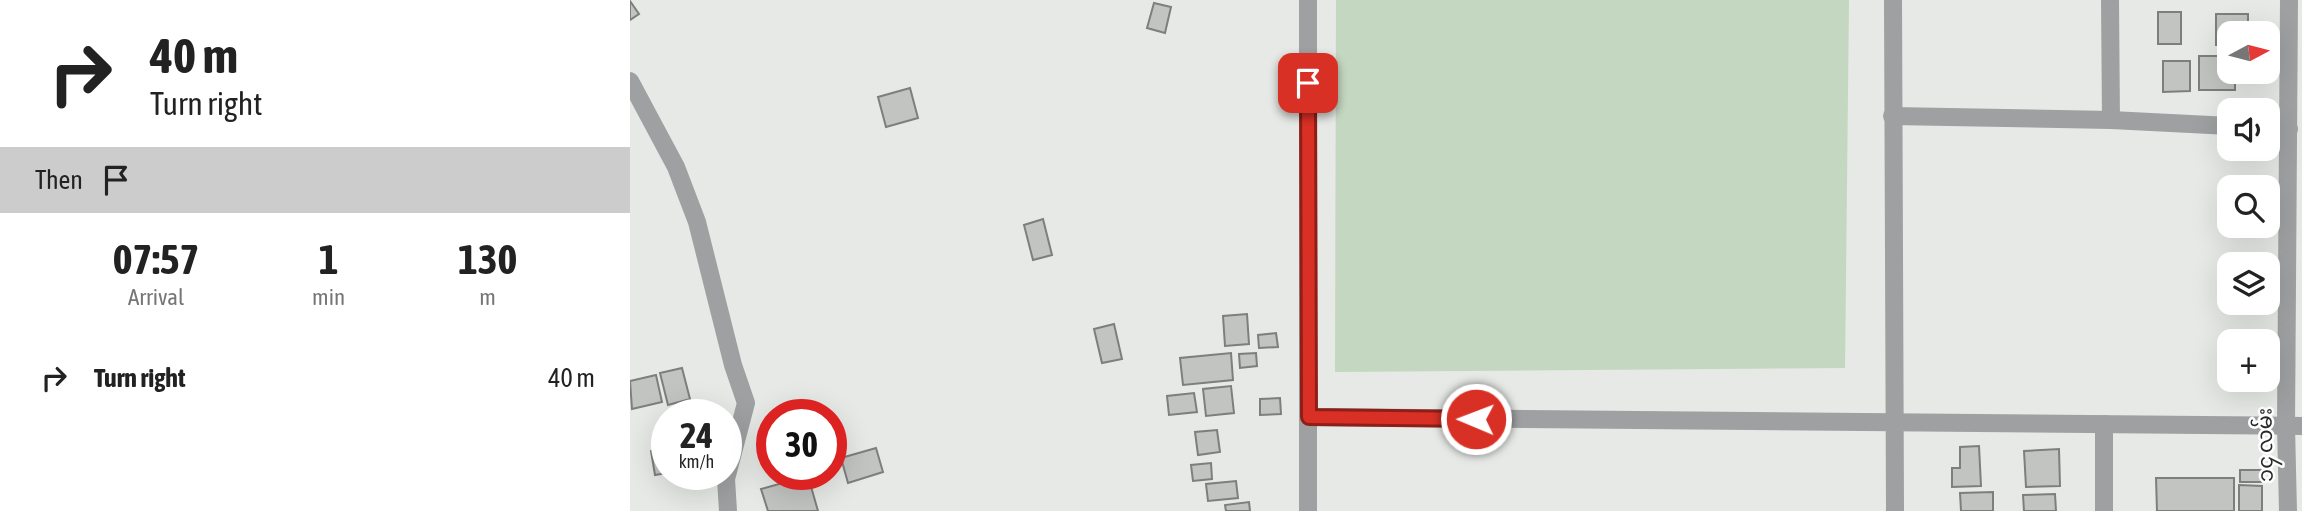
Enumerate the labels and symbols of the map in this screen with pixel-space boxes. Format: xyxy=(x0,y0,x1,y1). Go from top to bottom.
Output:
north arrow xyxy=(2217,21,2280,84)
pin xyxy=(1278,53,1338,113)
position arrow xyxy=(1439,382,1513,456)
speed limit sign: 30 xyxy=(756,399,847,490)
street label: ၁၄ လမ်း xyxy=(2248,408,2283,482)

